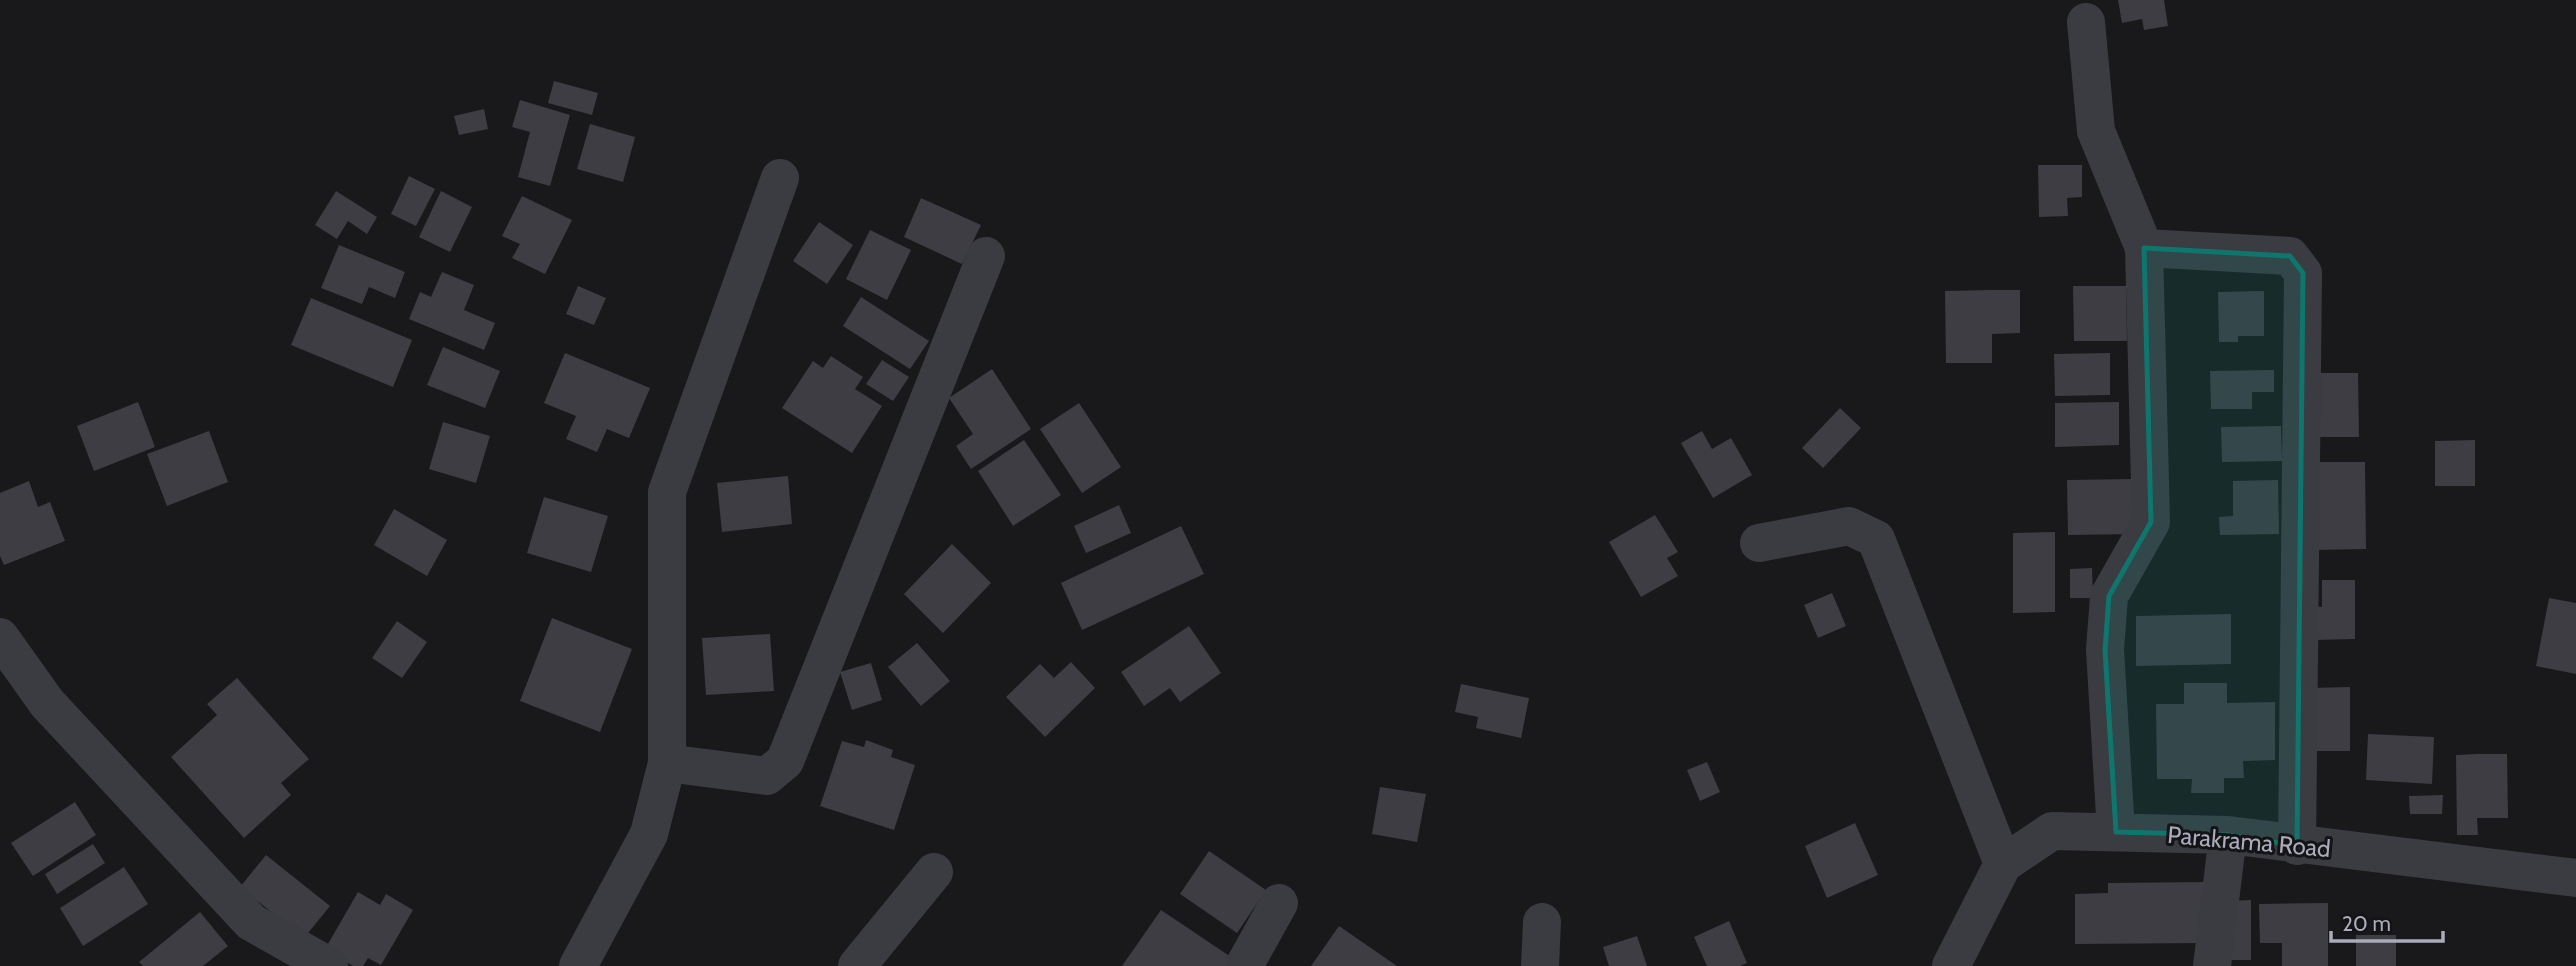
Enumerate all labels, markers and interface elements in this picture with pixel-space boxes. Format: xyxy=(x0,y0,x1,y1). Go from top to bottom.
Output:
street label: Parakrama Road xyxy=(2166,820,2332,863)
scale bar xyxy=(2331,900,2443,944)
text: 20 m xyxy=(2342,911,2391,936)

